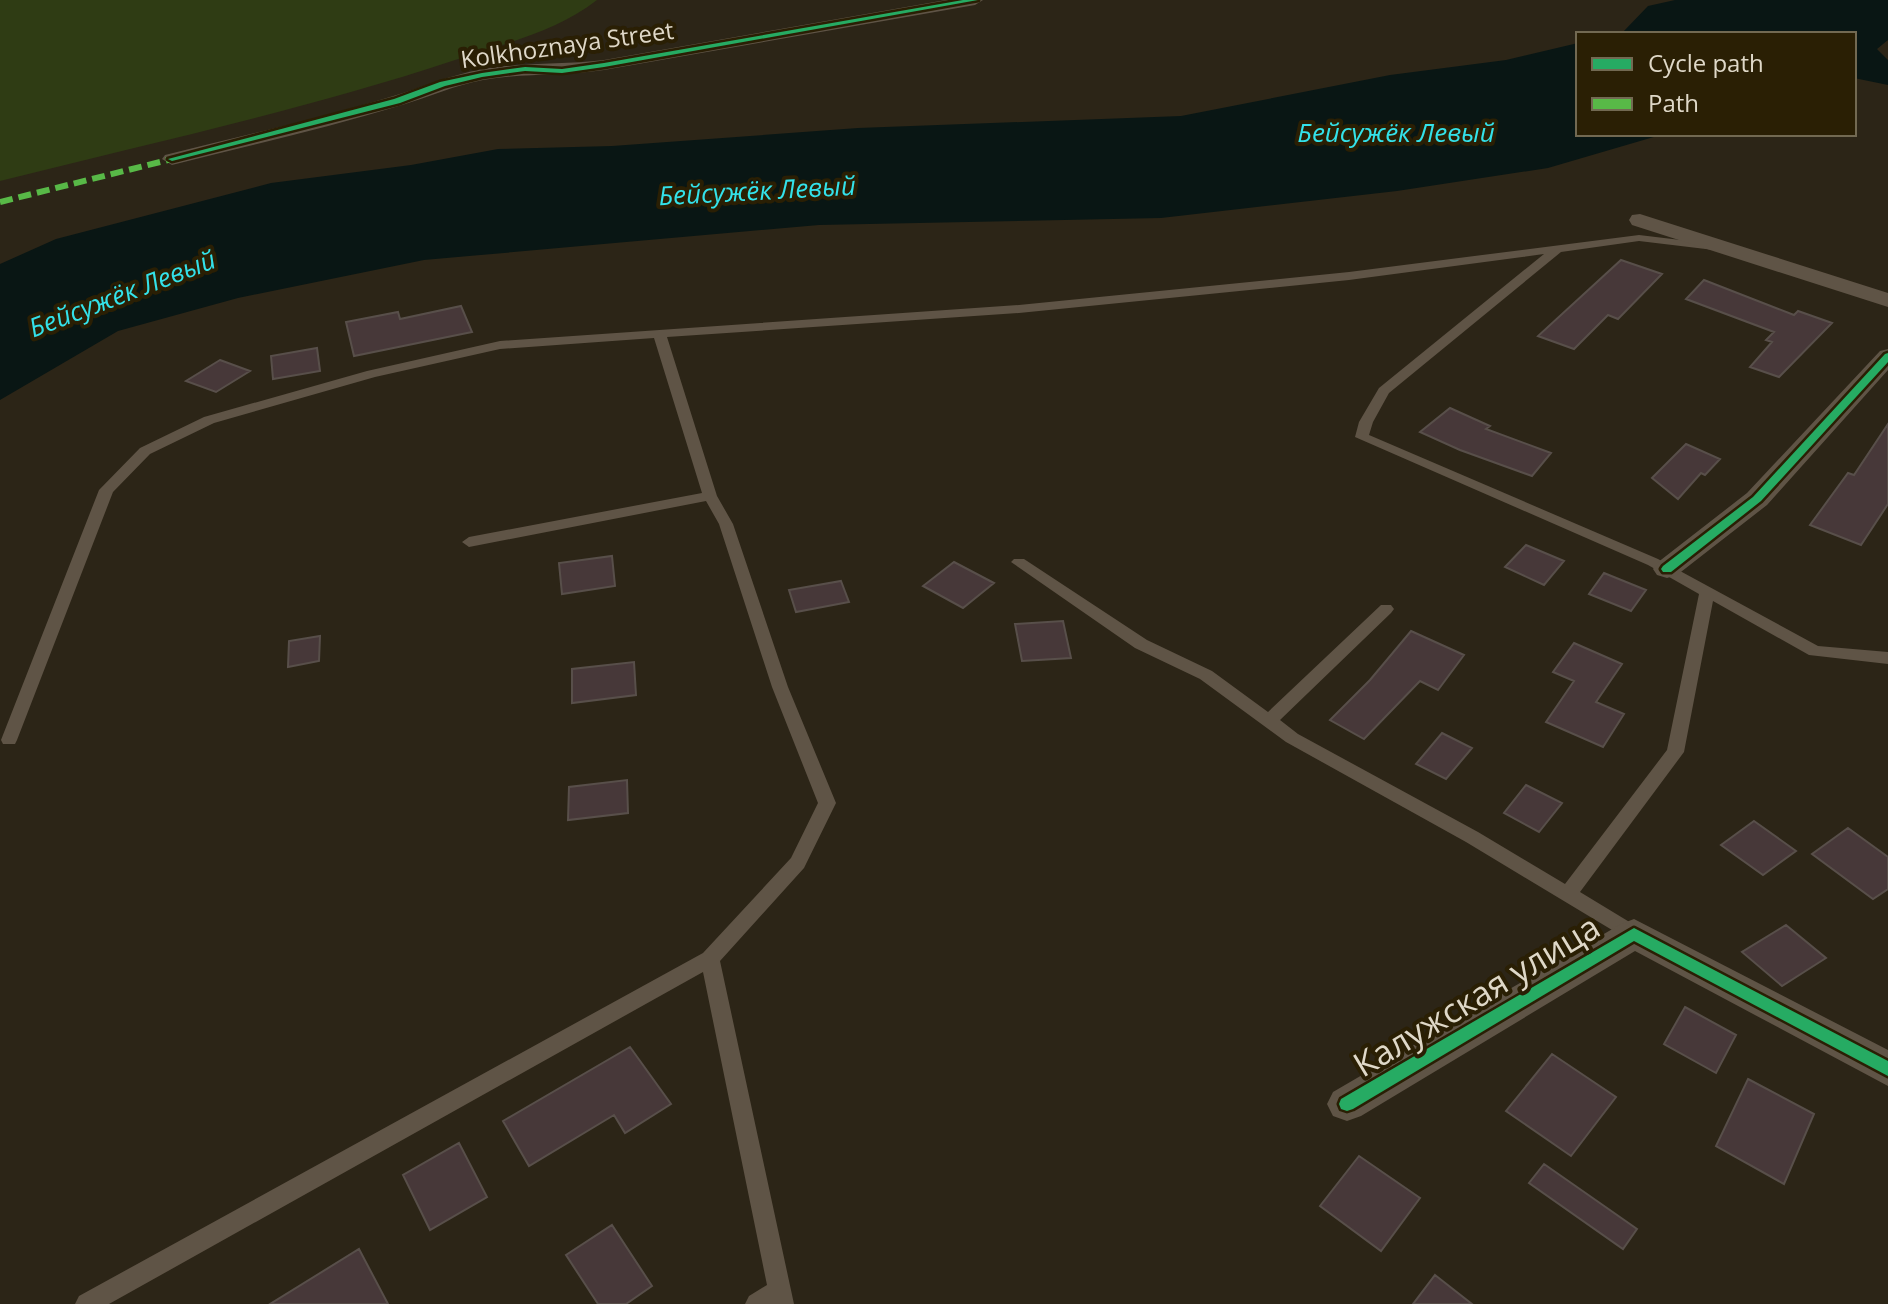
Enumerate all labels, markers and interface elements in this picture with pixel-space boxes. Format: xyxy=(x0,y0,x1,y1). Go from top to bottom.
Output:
street label: Kolkhoznaya Street xyxy=(458,13,676,75)
legend xyxy=(1576,32,1856,136)
text: Cycle path xyxy=(1648,46,1764,79)
text: Path xyxy=(1648,86,1699,119)
water label: Бейсужёк Левый xyxy=(1297,114,1495,150)
water label: Бейсужёк Левый xyxy=(657,167,857,213)
water label: Бейсужёк Левый xyxy=(23,241,221,345)
street label: Калужская улица xyxy=(1344,903,1608,1087)

